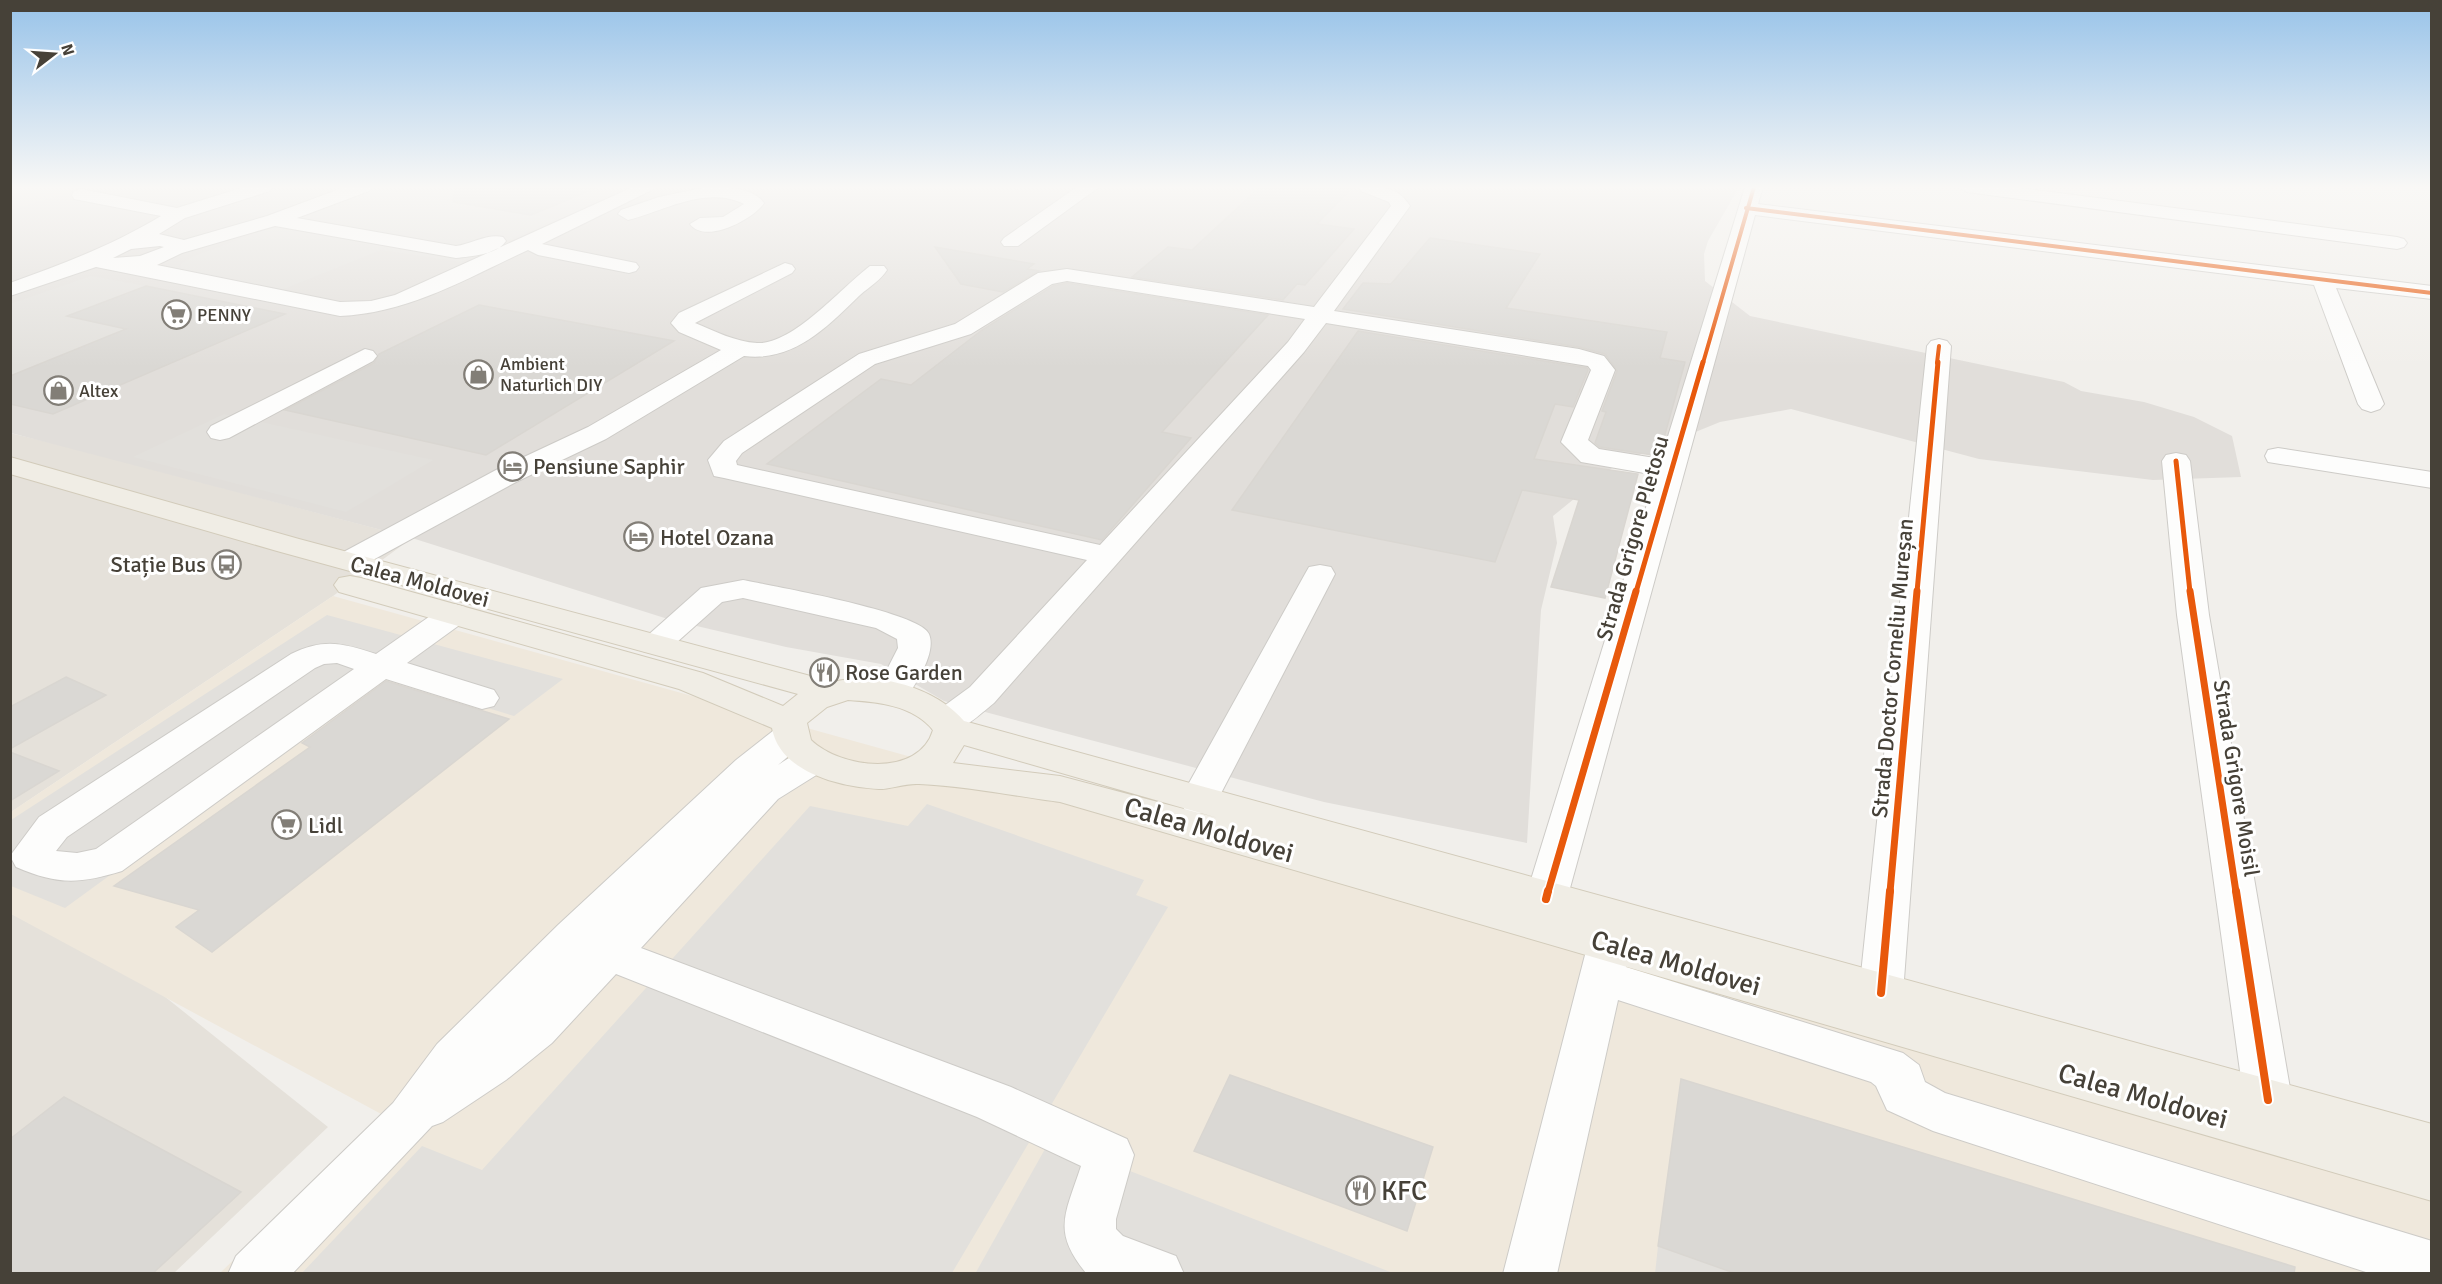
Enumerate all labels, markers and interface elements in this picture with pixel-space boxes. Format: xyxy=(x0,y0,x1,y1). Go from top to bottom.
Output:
north arrow xyxy=(24,24,84,84)
text: N xyxy=(56,42,79,58)
supermarket icon: PENNY xyxy=(160,299,192,331)
place label: PENNY xyxy=(197,304,251,326)
place label: Ambient Naturlich DIY xyxy=(500,353,602,396)
shop icon: Ambient Naturlich DIY xyxy=(463,358,495,390)
shop icon: Altex xyxy=(42,375,74,407)
place label: Altex xyxy=(79,380,119,402)
street label: Strada Grigore Pletosu xyxy=(1590,432,1675,644)
hotel icon: Pensiune Saphir xyxy=(496,450,528,482)
place label: Pensiune Saphir xyxy=(533,453,684,480)
street label: Strada Doctor Corneliu Mureșan xyxy=(1866,517,1919,819)
hotel icon: Hotel Ozana xyxy=(623,521,655,553)
place label: Hotel Ozana xyxy=(660,524,774,551)
bus stop icon: Stație Bus xyxy=(211,548,243,580)
street label: Calea Moldovei xyxy=(347,550,492,613)
place label: Stație Bus xyxy=(111,551,206,578)
restaurant icon: Rose Garden xyxy=(808,656,840,688)
place label: Rose Garden xyxy=(845,659,963,686)
street label: Strada Grigore Moisil xyxy=(2208,678,2265,878)
street label: Calea Moldovei xyxy=(1120,790,1298,870)
supermarket icon: Lidl xyxy=(271,809,303,841)
place label: Lidl xyxy=(308,812,343,839)
street label: Calea Moldovei xyxy=(1587,923,1765,1003)
street label: Calea Moldovei xyxy=(2054,1056,2232,1136)
restaurant icon: KFC xyxy=(1344,1175,1376,1207)
place label: KFC xyxy=(1381,1175,1427,1208)

